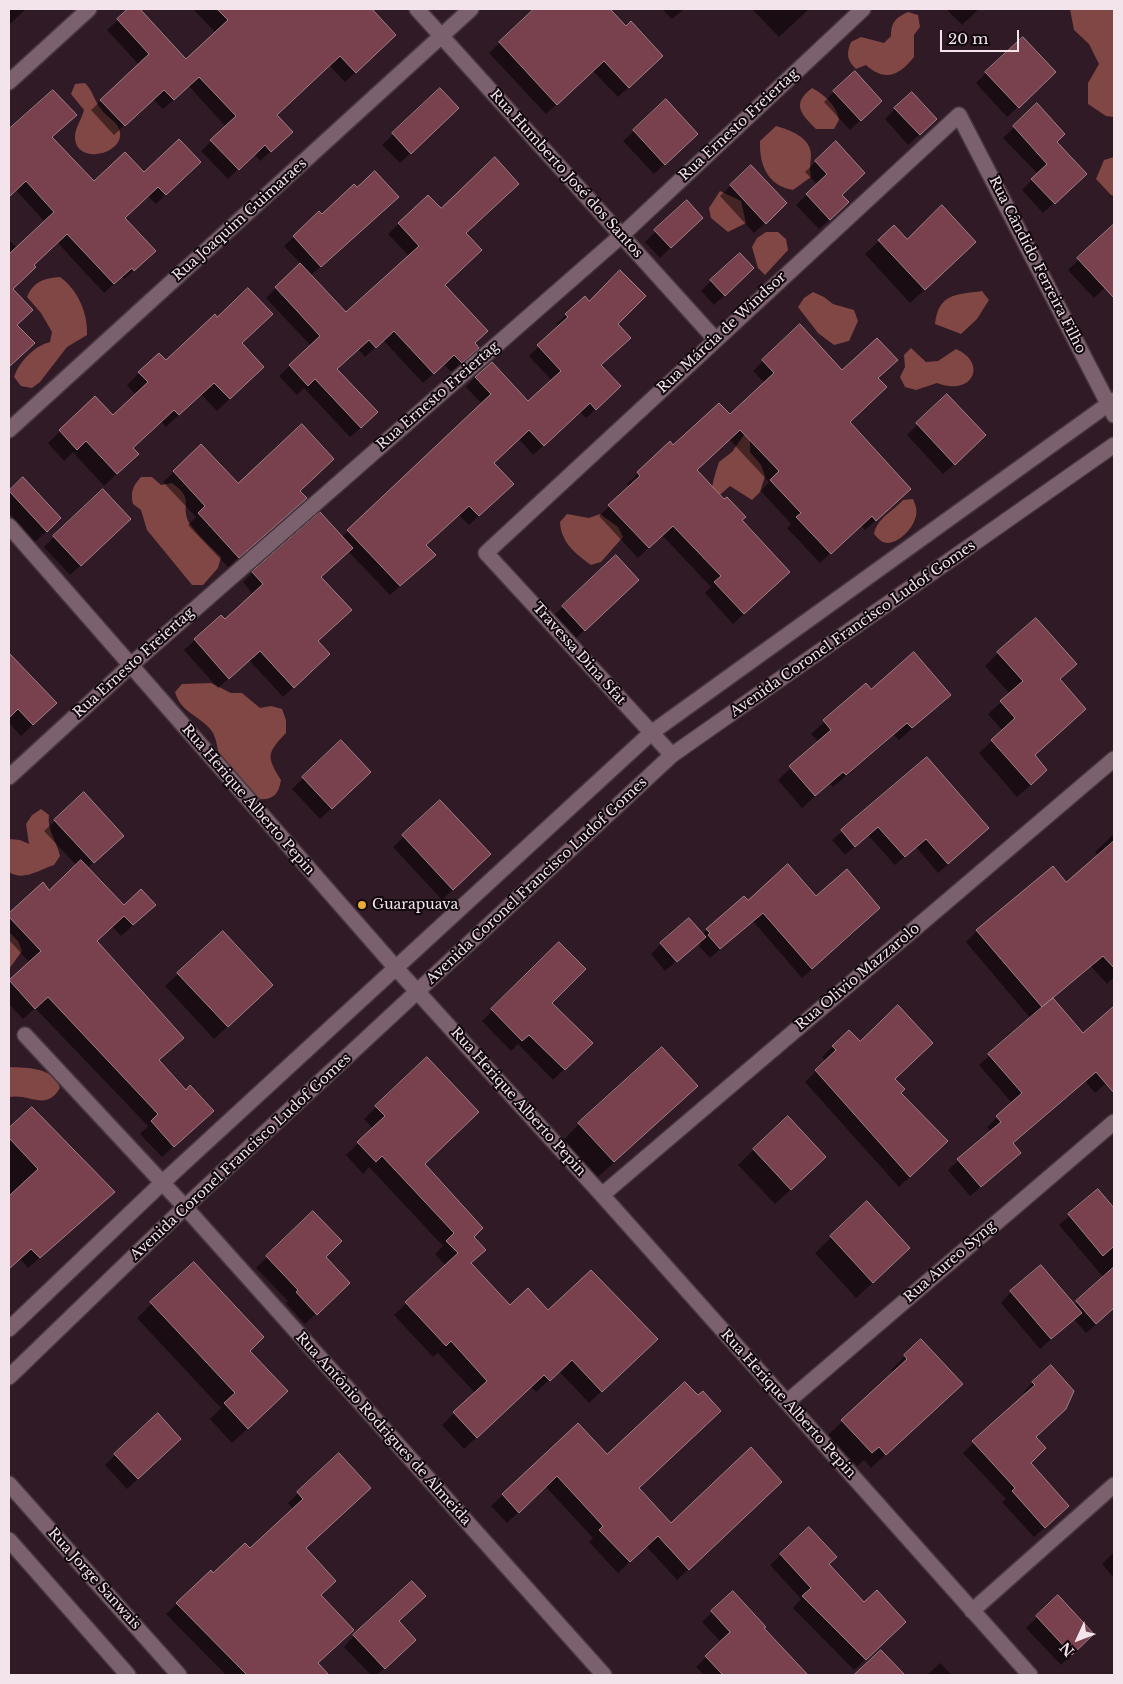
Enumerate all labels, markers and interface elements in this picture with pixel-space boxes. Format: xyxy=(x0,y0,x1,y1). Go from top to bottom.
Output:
scale bar xyxy=(943,20,1022,52)
text: 20 m xyxy=(948,29,988,48)
street label: Rua Ernesto Freiertag xyxy=(676,66,802,184)
street label: Rua Humberto José dos Santos xyxy=(486,86,646,262)
street label: Rua Joaquim Guimaraes xyxy=(170,155,310,285)
street label: Rua Cândido Ferreira Filho xyxy=(985,174,1089,356)
street label: Rua Márcia de Windsor xyxy=(654,269,790,397)
street label: Rua Ernesto Freiertag xyxy=(374,338,502,454)
street label: Avenida Coronel Francisco Ludof Gomes xyxy=(727,537,979,721)
street label: Travessa Dina Sfat xyxy=(529,600,629,708)
street label: Rua Ernesto Freiertag xyxy=(70,604,198,722)
street label: Rua Herique Alberto Pepin xyxy=(178,721,318,879)
street label: Avenida Coronel Francisco Ludof Gomes xyxy=(423,774,651,988)
place label: Guarapuava xyxy=(372,897,458,913)
marker: Guarapuava xyxy=(356,899,368,911)
street label: Rua Olivio Mazzarolo xyxy=(793,920,923,1034)
street label: Rua Herique Alberto Pepin xyxy=(447,1024,589,1180)
street label: Avenida Coronel Francisco Ludof Gomes xyxy=(127,1050,355,1264)
street label: Rua Aureo Syng xyxy=(901,1218,999,1306)
street label: Rua Herique Alberto Pepin xyxy=(717,1326,859,1482)
street label: Rua Antônio Rodrigues de Almeida xyxy=(292,1329,474,1529)
street label: Rua Jorge Sanwais xyxy=(44,1525,144,1633)
north arrow xyxy=(1053,1614,1103,1664)
text: N xyxy=(1056,1638,1078,1660)

